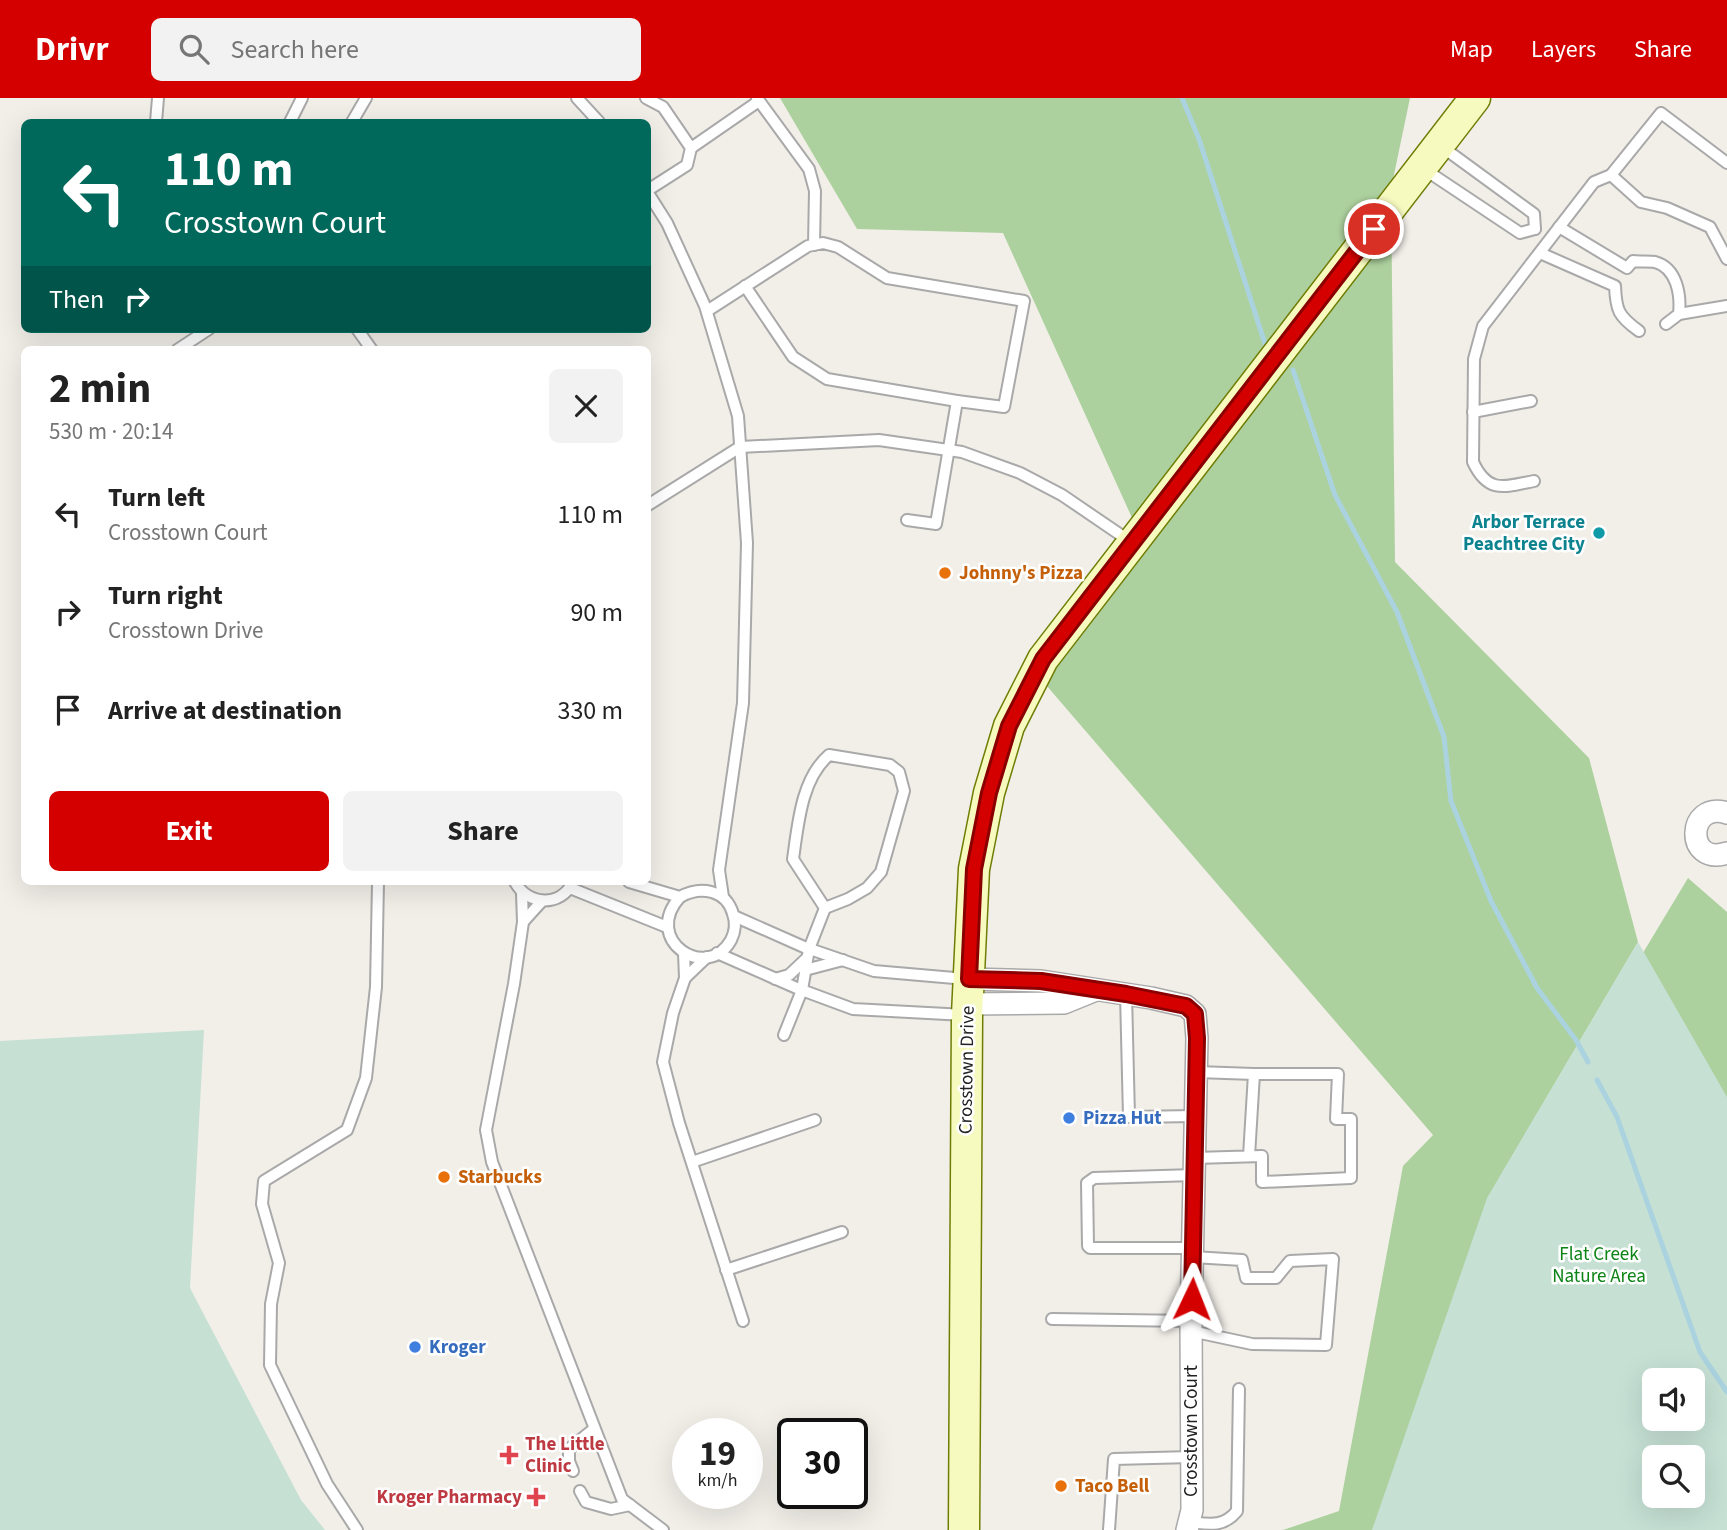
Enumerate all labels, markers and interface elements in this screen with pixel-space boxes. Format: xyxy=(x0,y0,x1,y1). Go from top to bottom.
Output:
search box xyxy=(151,18,641,81)
text: Drivr xyxy=(35,26,109,73)
icon: search xyxy=(175,30,213,68)
text: Search here xyxy=(231,31,359,68)
text: Map xyxy=(1450,32,1493,67)
text: Layers xyxy=(1531,32,1596,67)
text: Share xyxy=(1634,32,1692,67)
text: 110 m xyxy=(164,135,293,205)
icon: left xyxy=(49,147,140,238)
pin xyxy=(1344,199,1404,259)
text: Crosstown Court xyxy=(164,200,386,246)
icon: arrive xyxy=(1355,210,1393,248)
icon: right xyxy=(118,280,156,318)
text: Then xyxy=(49,281,104,318)
text: 2 min xyxy=(49,359,151,419)
button: close xyxy=(549,369,623,443)
text: 530 m · 20:14 xyxy=(49,415,173,448)
text: Turn left xyxy=(108,479,205,516)
icon: left xyxy=(49,495,87,533)
text: 110 m xyxy=(557,496,623,533)
place label: Arbor Terrace Peachtree City xyxy=(1463,509,1585,558)
text: Crosstown Court xyxy=(108,516,268,549)
marker: Arbor Terrace Peachtree City xyxy=(1591,525,1607,541)
place label: Johnny's Pizza xyxy=(959,560,1083,587)
marker: Johnny's Pizza xyxy=(937,565,953,581)
text: Turn right xyxy=(108,577,223,614)
icon: right xyxy=(49,593,87,631)
text: 90 m xyxy=(570,594,623,631)
text: Crosstown Drive xyxy=(108,614,264,647)
icon: arrive xyxy=(49,691,87,729)
text: Arrive at destination xyxy=(108,692,342,729)
text: 330 m xyxy=(557,692,623,729)
button: Exit xyxy=(49,791,329,871)
button: Share xyxy=(343,791,623,871)
street label: Crosstown Drive xyxy=(952,1006,982,1134)
place label: Pizza Hut xyxy=(1083,1105,1161,1132)
marker: Pizza Hut xyxy=(1061,1110,1077,1126)
place label: Starbucks xyxy=(458,1164,542,1191)
marker: Starbucks xyxy=(436,1169,452,1185)
park label: Flat Creek Nature Area xyxy=(1552,1241,1646,1290)
position arrow xyxy=(1155,1262,1229,1336)
place label: Kroger xyxy=(429,1334,486,1361)
marker: Kroger xyxy=(407,1339,423,1355)
street label: Crosstown Court xyxy=(1178,1365,1205,1497)
map controls xyxy=(1642,1368,1705,1508)
button: sound xyxy=(1642,1368,1705,1431)
speed limit sign: 30 xyxy=(777,1418,868,1509)
text: 19 xyxy=(699,1429,736,1479)
place label: The Little Clinic xyxy=(525,1431,605,1480)
marker: The Little Clinic xyxy=(499,1445,519,1465)
button: search xyxy=(1642,1445,1705,1508)
text: km/h xyxy=(698,1468,737,1493)
place label: Taco Bell xyxy=(1075,1473,1150,1500)
marker: Taco Bell xyxy=(1053,1478,1069,1494)
place label: Kroger Pharmacy xyxy=(377,1484,522,1511)
marker: Kroger Pharmacy xyxy=(528,1489,544,1505)

